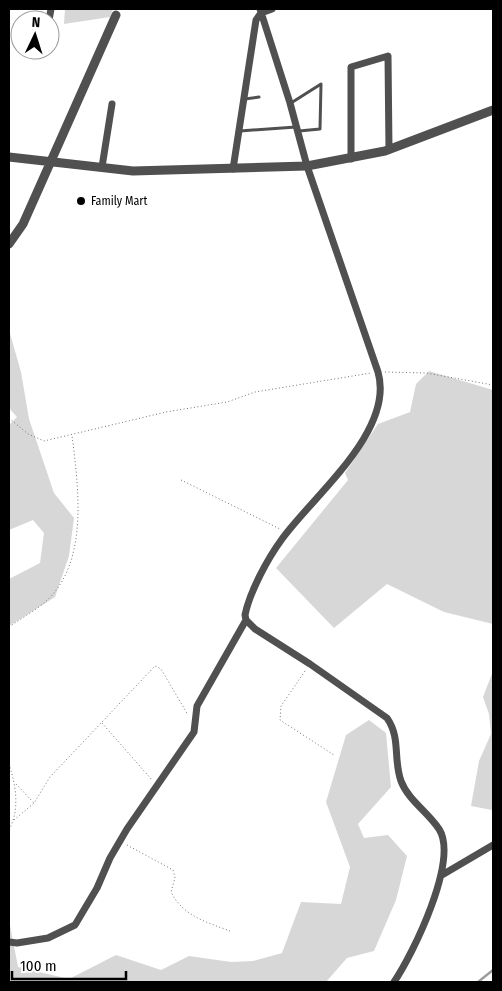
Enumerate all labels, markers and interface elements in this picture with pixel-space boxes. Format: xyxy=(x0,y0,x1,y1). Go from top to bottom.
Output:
north arrow xyxy=(10,10,60,60)
text: N xyxy=(31,14,41,31)
place label: Family Mart xyxy=(91,194,147,208)
marker: Family Mart xyxy=(75,195,87,207)
scale bar xyxy=(12,948,126,980)
text: 100 m xyxy=(20,957,57,975)

